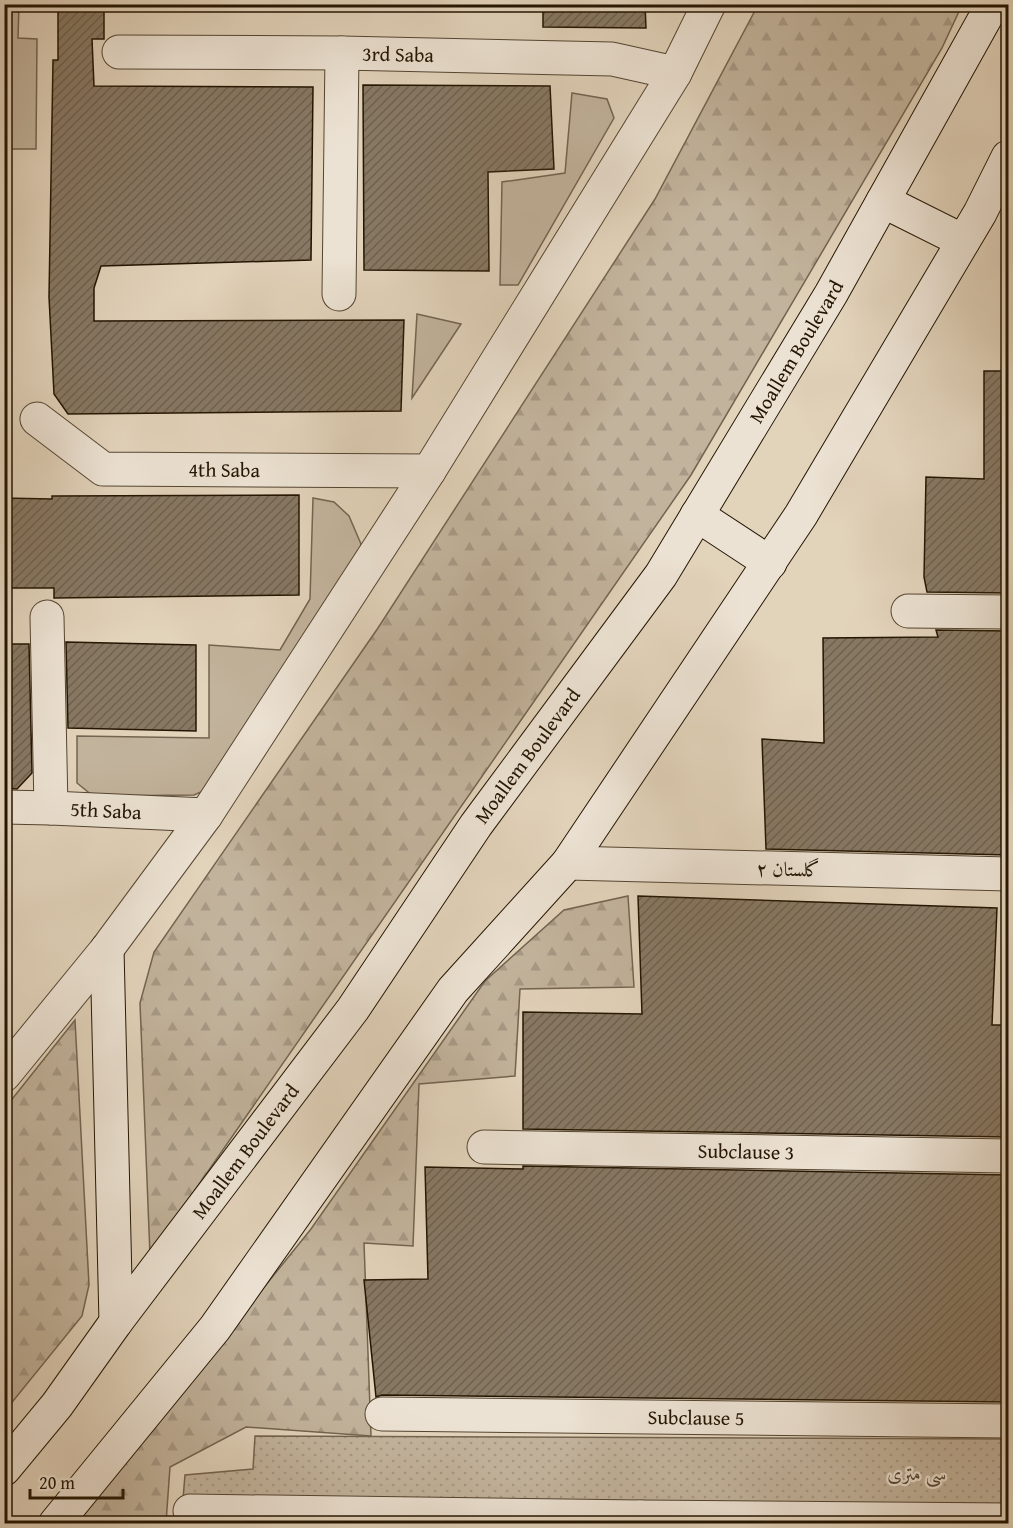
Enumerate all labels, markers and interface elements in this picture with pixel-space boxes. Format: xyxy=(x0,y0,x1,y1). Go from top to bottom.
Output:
street label: 3rd Saba xyxy=(362,38,435,69)
street label: Moallem Boulevard xyxy=(741,274,850,428)
street label: 4th Saba xyxy=(188,455,261,484)
street label: Moallem Boulevard xyxy=(467,681,587,829)
street label: 5th Saba xyxy=(70,794,143,826)
street label: گلستان ۲ xyxy=(756,853,820,884)
street label: Moallem Boulevard xyxy=(184,1077,306,1225)
street label: Subclause 3 xyxy=(697,1136,795,1166)
street label: Subclause 5 xyxy=(647,1402,745,1432)
park label: سی متری xyxy=(887,1458,947,1488)
scale bar xyxy=(30,1462,123,1500)
text: 20 m xyxy=(39,1469,75,1496)

